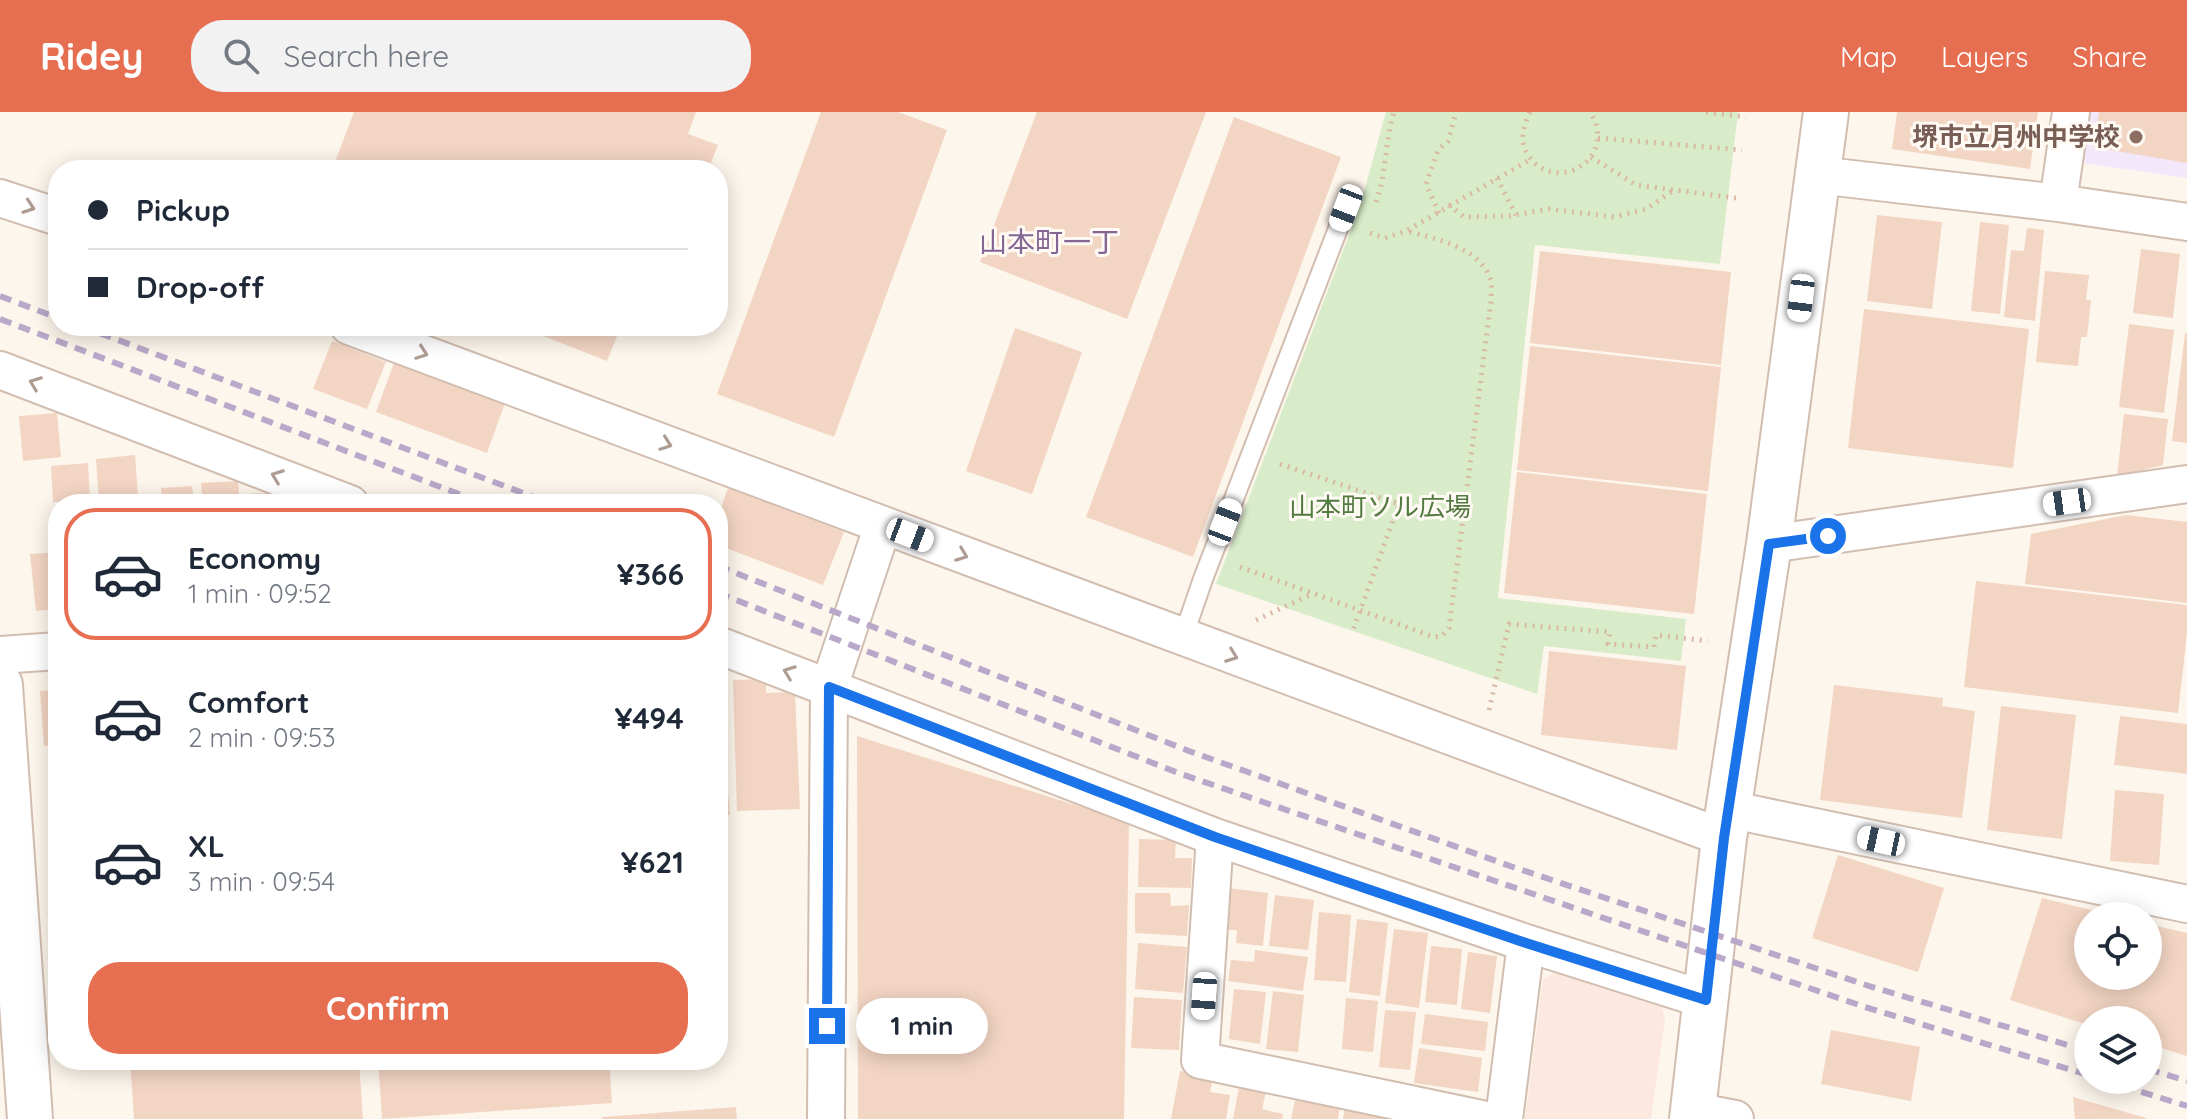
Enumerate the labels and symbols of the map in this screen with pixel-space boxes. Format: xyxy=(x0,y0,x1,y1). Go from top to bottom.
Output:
place label: 堺市立月州中学校 xyxy=(1912,120,2120,153)
marker: 堺市立月州中学校 xyxy=(2127,128,2145,146)
car xyxy=(1326,181,1366,235)
one-way arrow xyxy=(21,198,35,214)
district label: 山本町一丁 xyxy=(979,224,1119,259)
car xyxy=(1786,273,1816,323)
one-way arrow xyxy=(414,343,428,360)
one-way arrow xyxy=(29,376,43,393)
one-way arrow xyxy=(658,434,672,451)
one-way arrow xyxy=(271,469,285,486)
car xyxy=(2042,487,2092,517)
park label: 山本町ソル広場 xyxy=(1289,490,1471,523)
car xyxy=(1205,495,1245,549)
car xyxy=(883,515,937,555)
route start xyxy=(1810,518,1846,554)
one-way arrow xyxy=(954,545,968,562)
one-way arrow xyxy=(1224,646,1238,663)
one-way arrow xyxy=(783,665,797,682)
car xyxy=(1855,824,1907,858)
car xyxy=(1190,971,1218,1021)
callout: 1 min xyxy=(855,998,987,1054)
route end xyxy=(809,1008,845,1044)

